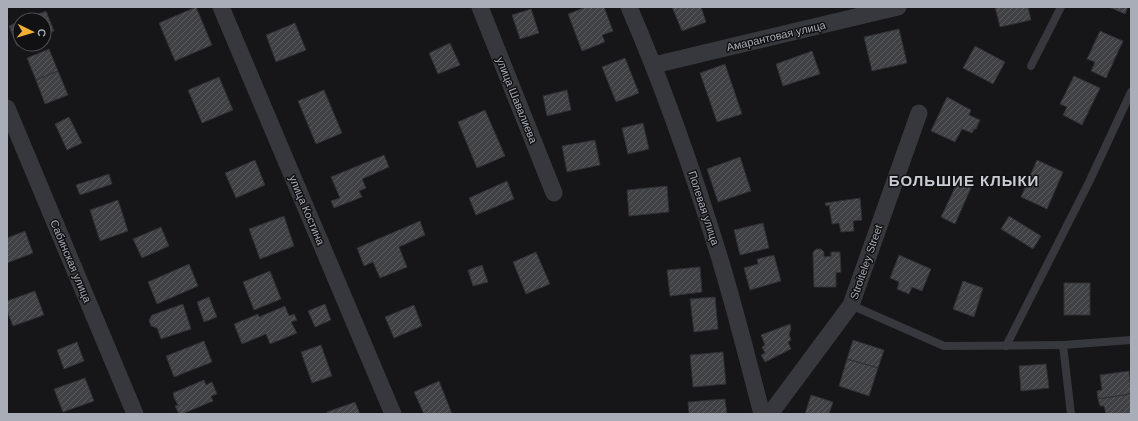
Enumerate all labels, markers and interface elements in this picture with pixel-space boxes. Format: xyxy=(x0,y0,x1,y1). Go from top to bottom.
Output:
north arrow xyxy=(12,12,52,52)
street label: Амарантовая улица xyxy=(725,19,828,53)
text: С xyxy=(36,28,48,37)
street label: улица Шавалиева xyxy=(494,55,540,146)
street label: Полевая улица xyxy=(686,169,722,247)
district label: БОЛЬШИЕ КЛЫКИ xyxy=(889,172,1039,189)
street label: улица Костина xyxy=(287,173,327,248)
street label: Сабинская улица xyxy=(48,218,94,305)
street label: Stroiteley Street xyxy=(848,223,884,301)

